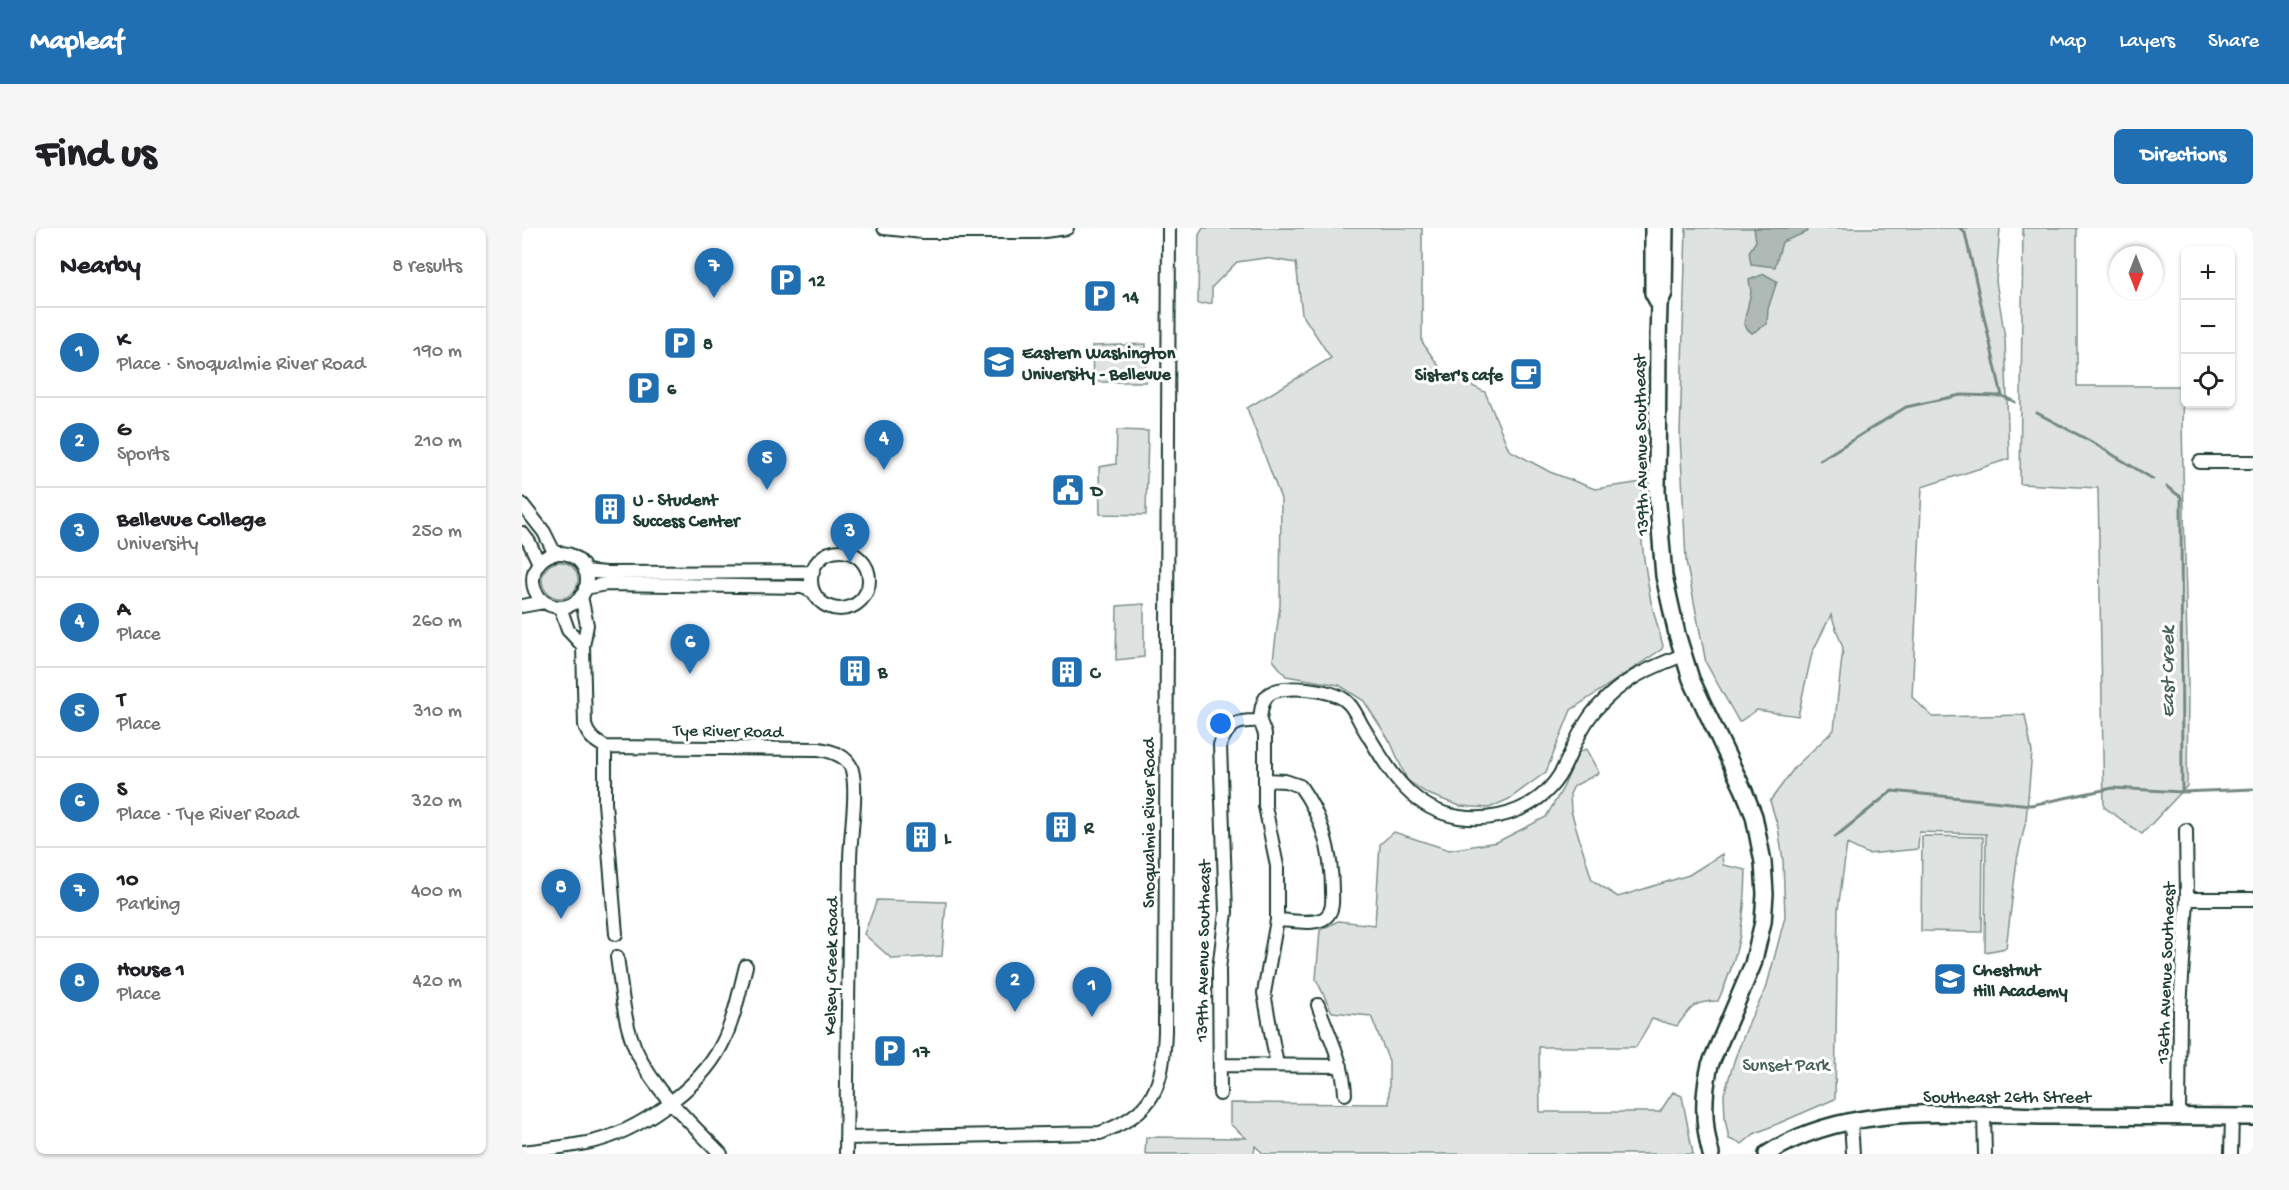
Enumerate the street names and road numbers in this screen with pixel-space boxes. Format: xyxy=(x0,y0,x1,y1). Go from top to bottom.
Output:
street label: 139th Avenue Southeast xyxy=(1630,352,1655,537)
street label: Tye River Road xyxy=(672,721,785,744)
street label: Snoqualmie River Road xyxy=(1140,736,1161,908)
street label: 139th Avenue Southeast xyxy=(1192,858,1217,1043)
street label: 136th Avenue Southeast xyxy=(2154,880,2181,1065)
street label: Kelsey Creek Road xyxy=(821,895,844,1035)
street label: Southeast 26th Street xyxy=(1923,1088,2093,1109)

